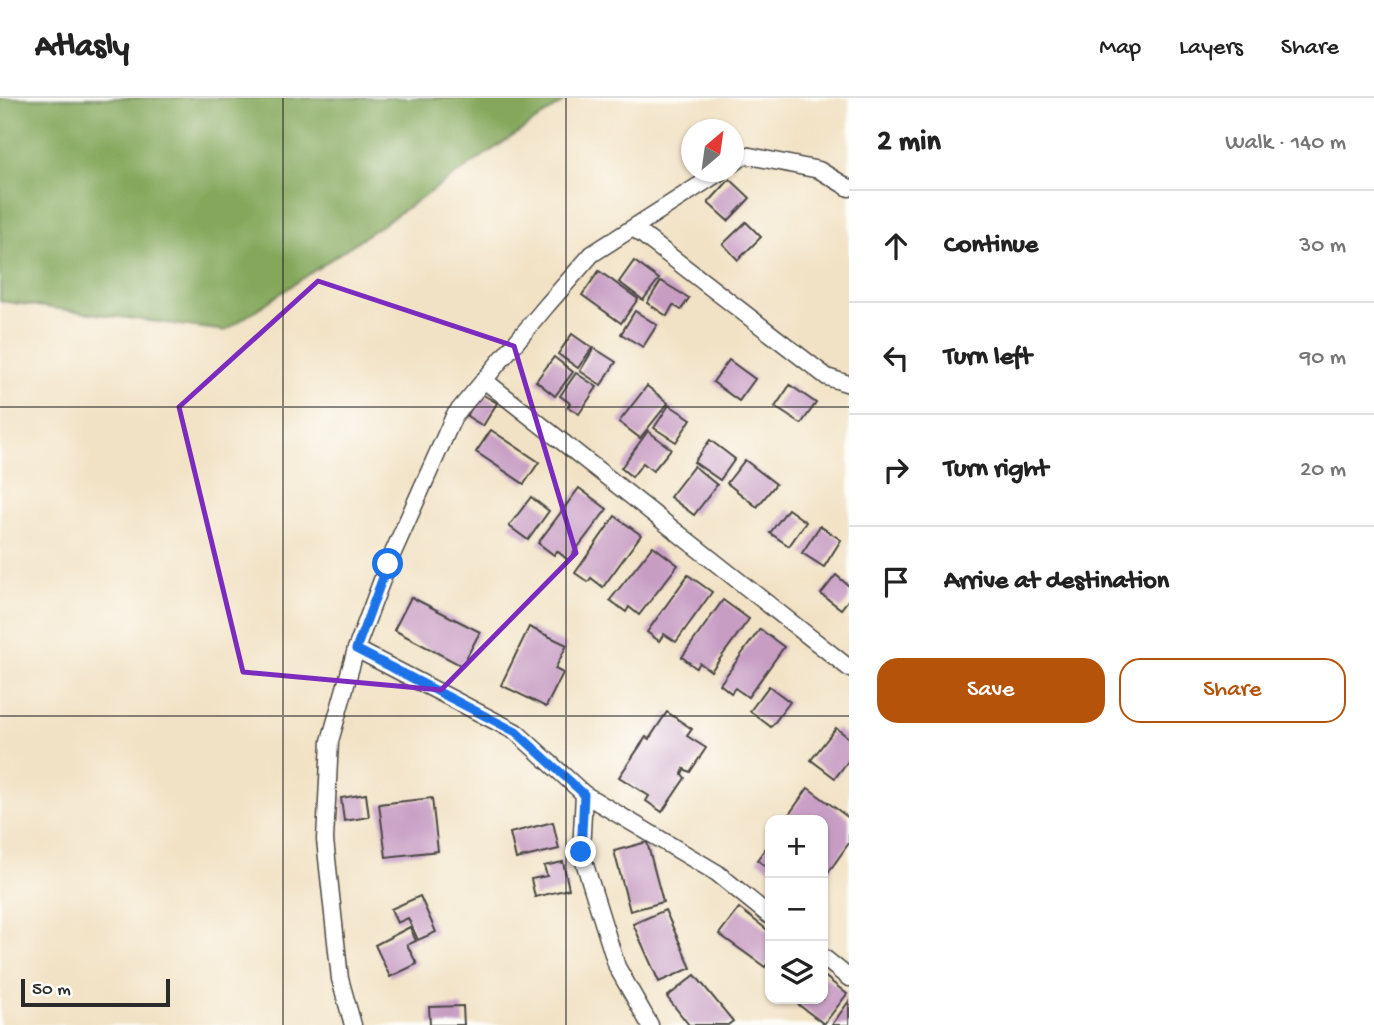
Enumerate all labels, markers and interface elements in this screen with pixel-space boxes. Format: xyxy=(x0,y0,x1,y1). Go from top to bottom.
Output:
text: Atlasly xyxy=(35,29,129,67)
text: Map xyxy=(1099,34,1141,63)
text: Layers xyxy=(1179,34,1243,63)
text: Share xyxy=(1281,34,1339,63)
north arrow xyxy=(681,119,744,182)
text: 2 min xyxy=(877,126,941,161)
text: Walk · 140 m xyxy=(1225,130,1346,157)
icon: ahead xyxy=(877,227,915,265)
text: Continue xyxy=(944,231,1038,262)
text: 30 m xyxy=(1299,233,1346,260)
icon: left xyxy=(877,339,915,377)
text: Turn left xyxy=(944,343,1032,374)
text: 90 m xyxy=(1300,345,1346,372)
icon: right xyxy=(877,451,915,489)
text: Turn right xyxy=(944,455,1048,486)
text: 20 m xyxy=(1300,457,1346,484)
route start xyxy=(372,548,403,579)
icon: arrive xyxy=(877,563,915,601)
text: Arrive at destination xyxy=(944,567,1169,598)
button: Save xyxy=(877,658,1105,723)
button: Share xyxy=(1119,658,1346,723)
map controls xyxy=(765,815,828,1004)
button: + xyxy=(765,815,828,878)
route end xyxy=(565,836,596,867)
button: − xyxy=(765,878,828,941)
button: layers xyxy=(765,941,828,1004)
scale bar xyxy=(21,976,170,1008)
text: 50 m xyxy=(32,979,71,1002)

